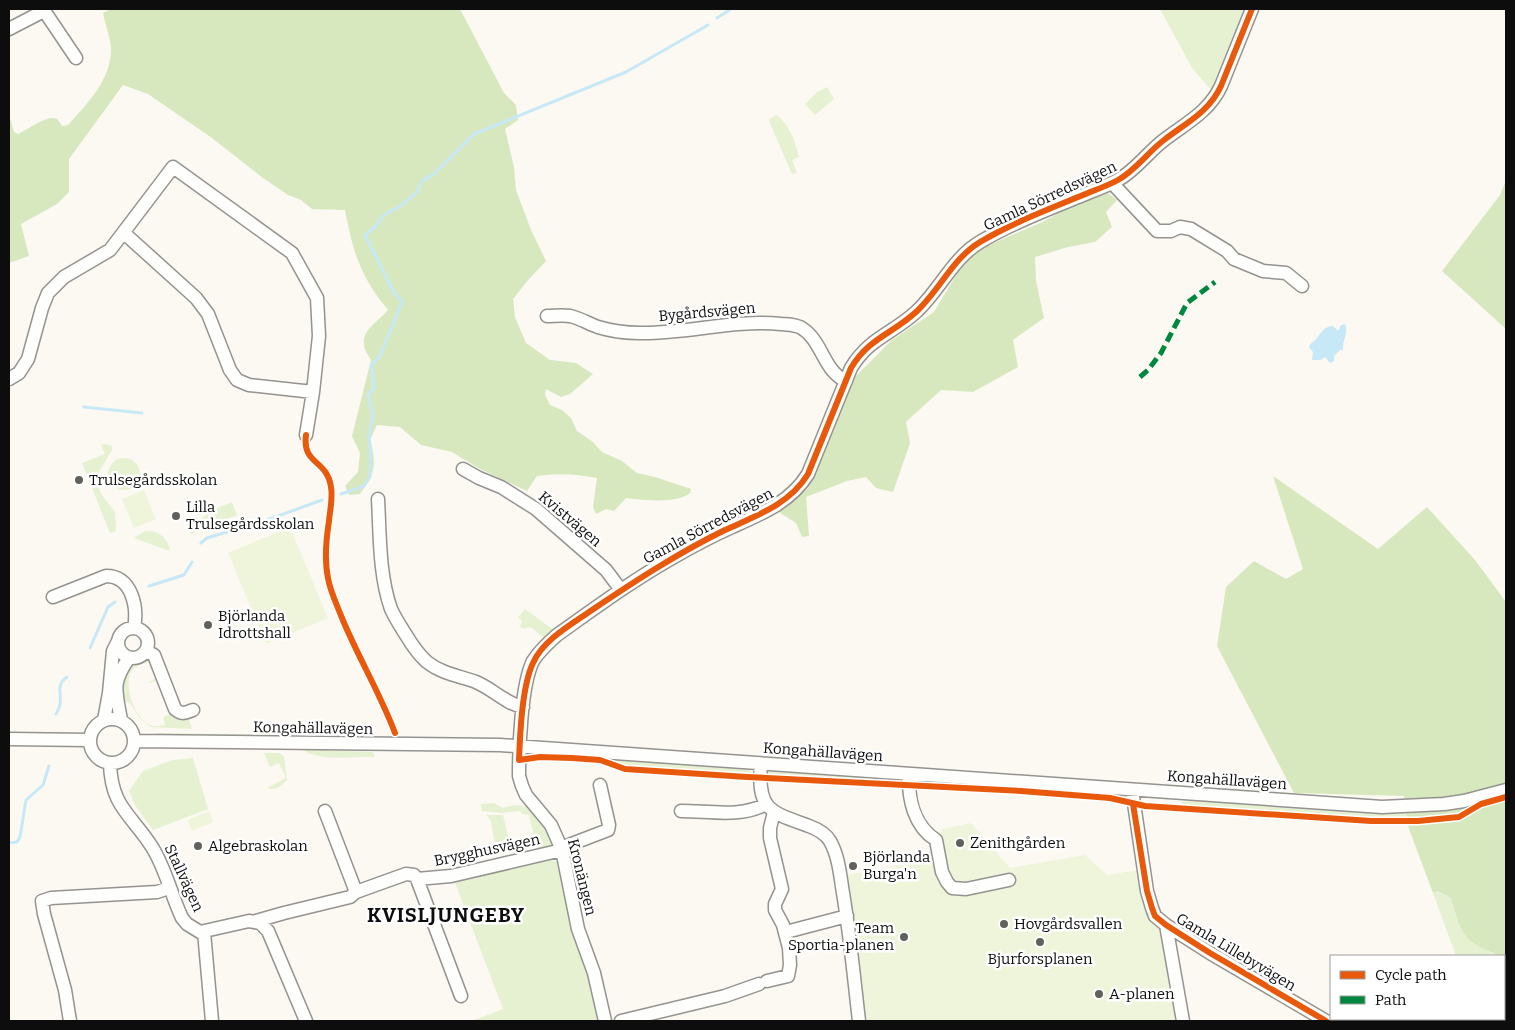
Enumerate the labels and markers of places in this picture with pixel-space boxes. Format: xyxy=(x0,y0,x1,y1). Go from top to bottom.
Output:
place label: Trulsegårdsskolan xyxy=(89,471,218,489)
marker: Trulsegårdsskolan xyxy=(73,474,85,486)
place label: Lilla Trulsegårdsskolan xyxy=(186,498,315,533)
marker: Lilla Trulsegårdsskolan xyxy=(170,510,182,522)
place label: Björlanda Idrottshall xyxy=(218,607,291,642)
marker: Björlanda Idrottshall xyxy=(202,619,214,631)
place label: Zenithgården xyxy=(970,834,1066,852)
place label: Algebraskolan xyxy=(208,837,308,855)
marker: Zenithgården xyxy=(954,837,966,849)
marker: Algebraskolan xyxy=(192,840,204,852)
place label: Björlanda Burga'n xyxy=(863,848,930,883)
marker: Björlanda Burga'n xyxy=(847,860,859,872)
place label: Hovgårdsvallen xyxy=(1014,915,1123,933)
marker: Hovgårdsvallen xyxy=(998,918,1010,930)
place label: Team Sportia-planen xyxy=(788,919,895,954)
marker: Team Sportia-planen xyxy=(898,931,910,943)
marker: Bjurforsplanen xyxy=(1034,936,1046,948)
place label: Bjurforsplanen xyxy=(988,950,1093,968)
place label: A-planen xyxy=(1109,985,1175,1003)
marker: A-planen xyxy=(1093,988,1105,1000)

